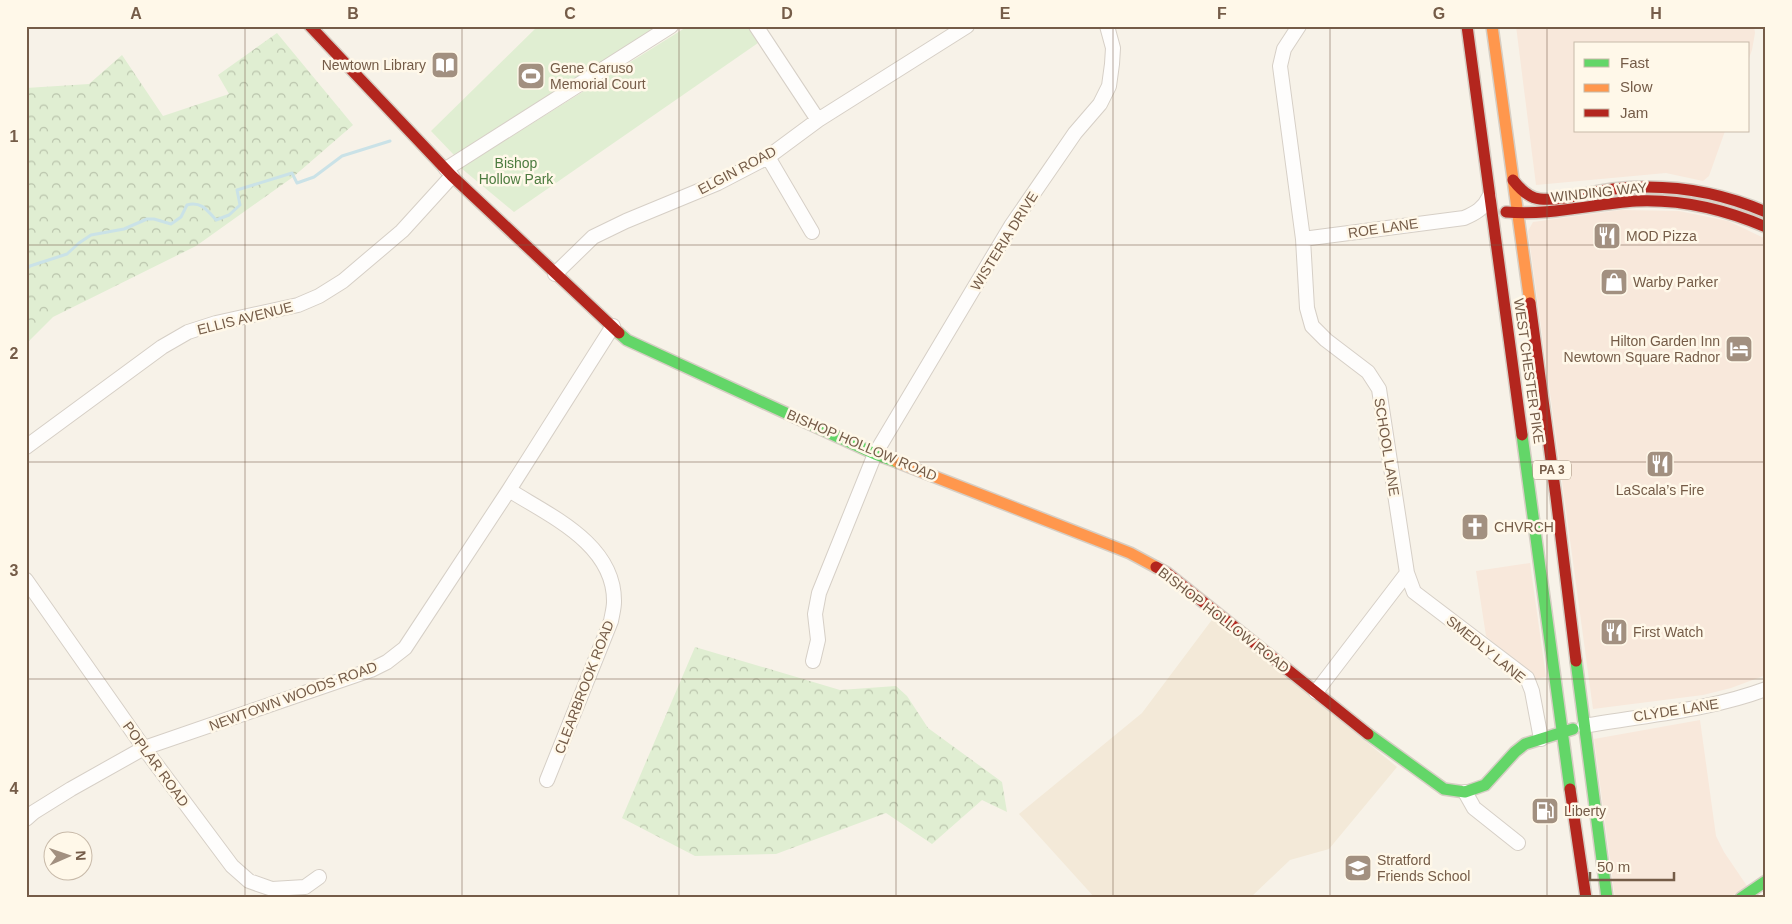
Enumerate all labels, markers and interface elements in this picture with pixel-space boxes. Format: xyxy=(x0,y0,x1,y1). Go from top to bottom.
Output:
text: A xyxy=(130,5,142,22)
text: B xyxy=(347,5,359,22)
text: C xyxy=(564,5,576,22)
text: D xyxy=(781,5,793,22)
text: E xyxy=(1000,5,1011,22)
text: F xyxy=(1217,5,1227,22)
text: G xyxy=(1433,5,1445,22)
text: H xyxy=(1650,5,1662,22)
legend xyxy=(1574,42,1750,132)
library icon: Newtown Library xyxy=(430,50,460,80)
text: Fast xyxy=(1620,54,1650,71)
place label: Newtown Library xyxy=(322,57,426,73)
place label: Gene Caruso Memorial Court xyxy=(550,60,646,92)
sports icon: Gene Caruso Memorial Court xyxy=(516,61,546,91)
text: Slow xyxy=(1620,78,1653,95)
text: Jam xyxy=(1620,104,1648,121)
text: 1 xyxy=(10,128,19,145)
street label: ELGIN ROAD xyxy=(695,143,779,197)
park label: Bishop Hollow Park xyxy=(479,155,554,187)
street label: WINDING WAY xyxy=(1550,179,1648,205)
street label: WISTERIA DRIVE xyxy=(967,189,1041,293)
street label: ROE LANE xyxy=(1347,215,1419,241)
restaurant icon: MOD Pizza xyxy=(1592,221,1622,251)
place label: MOD Pizza xyxy=(1626,228,1697,244)
shop icon: Warby Parker xyxy=(1599,267,1629,297)
place label: Warby Parker xyxy=(1633,274,1718,290)
street label: WEST CHESTER PIKE xyxy=(1511,297,1547,445)
street label: ELLIS AVENUE xyxy=(196,298,294,338)
place label: Hilton Garden Inn Newtown Square Radnor xyxy=(1564,333,1720,365)
hotel icon: Hilton Garden Inn Newtown Square Radnor xyxy=(1724,334,1754,364)
text: 2 xyxy=(10,345,19,362)
street label: SCHOOL LANE xyxy=(1371,397,1403,497)
street label: BISHOP HOLLOW ROAD xyxy=(785,406,939,484)
restaurant icon: LaScala’s Fire xyxy=(1645,449,1675,479)
road number: PA 3 xyxy=(1533,460,1571,480)
place label: LaScala’s Fire xyxy=(1616,482,1704,498)
church icon: CHVRCH xyxy=(1460,512,1490,542)
place label: CHVRCH xyxy=(1494,519,1554,535)
text: 3 xyxy=(10,562,19,579)
street label: BISHOP HOLLOW ROAD xyxy=(1155,564,1293,676)
street label: SMEDLY LANE xyxy=(1443,612,1529,686)
restaurant icon: First Watch xyxy=(1599,617,1629,647)
street label: CLEARBROOK ROAD xyxy=(551,618,617,756)
place label: First Watch xyxy=(1633,624,1703,640)
street label: NEWTOWN WOODS ROAD xyxy=(207,658,379,734)
street label: CLYDE LANE xyxy=(1632,695,1720,725)
street label: POPLAR ROAD xyxy=(120,718,192,810)
text: 4 xyxy=(10,780,19,797)
fuel station icon: Liberty xyxy=(1530,796,1560,826)
place label: Liberty xyxy=(1564,803,1606,819)
north arrow xyxy=(42,832,92,882)
scale bar xyxy=(1590,849,1673,881)
text: N xyxy=(73,850,89,861)
place label: Stratford Friends School xyxy=(1377,852,1470,884)
school or university icon: Stratford Friends School xyxy=(1343,853,1373,883)
text: 50 m xyxy=(1597,858,1630,875)

